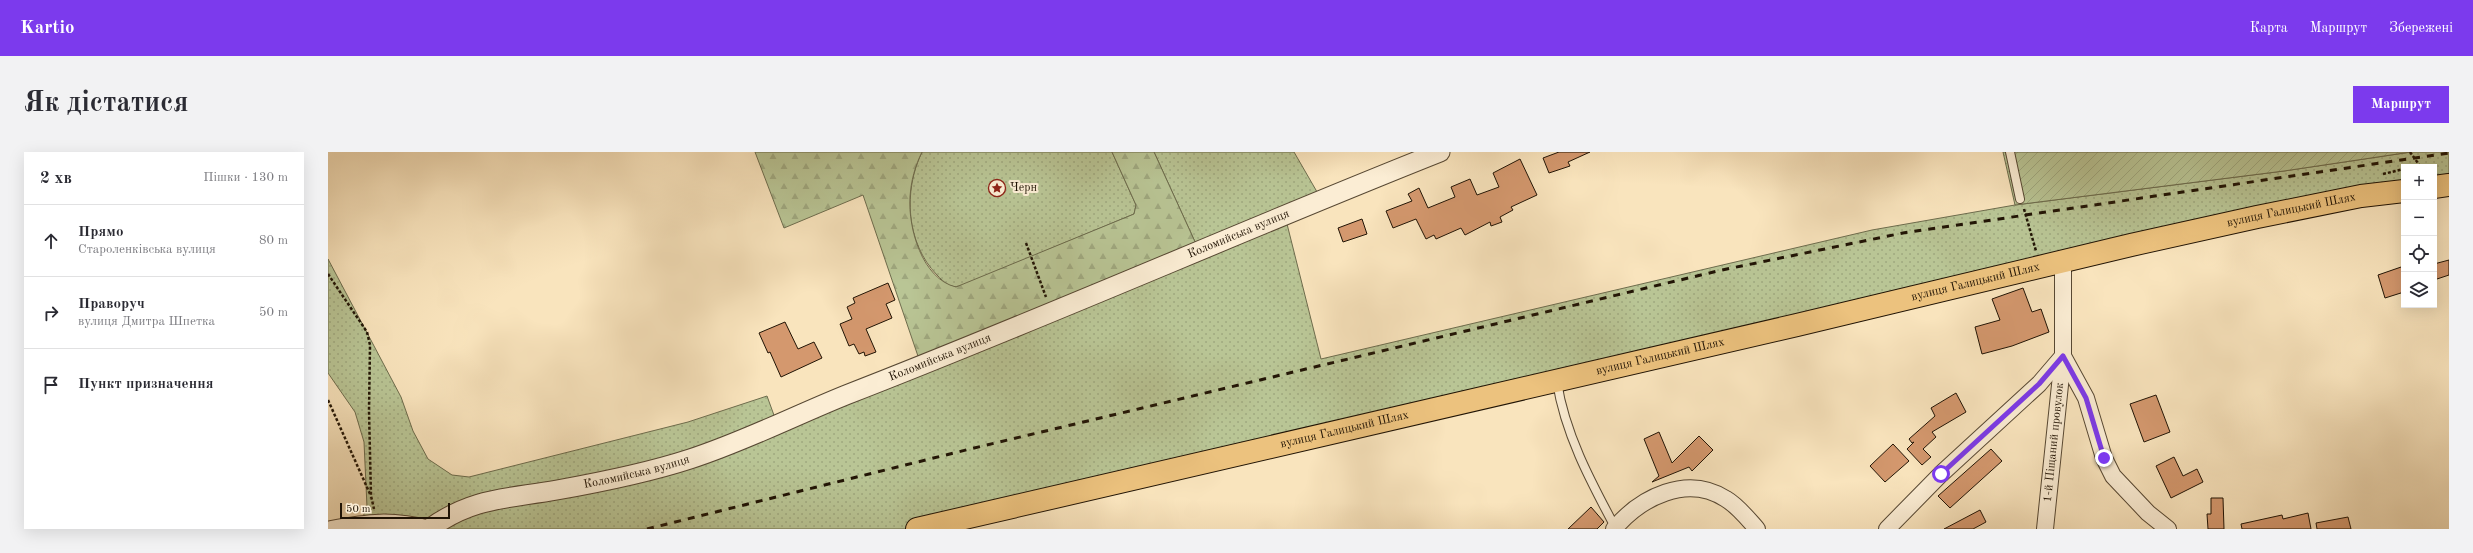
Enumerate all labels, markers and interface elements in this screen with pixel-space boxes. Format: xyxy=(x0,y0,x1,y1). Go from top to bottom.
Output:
text: Kartio xyxy=(20,19,75,38)
text: Карта xyxy=(2250,21,2288,35)
text: Маршрут xyxy=(2310,21,2367,35)
text: Збережені xyxy=(2389,21,2453,35)
button: Маршрут xyxy=(2353,86,2449,123)
text: Як дістатися xyxy=(24,90,188,118)
map controls xyxy=(2401,164,2437,308)
button: + xyxy=(2401,164,2437,200)
text: 2 хв xyxy=(40,170,72,187)
text: Пішки · 130 m xyxy=(203,171,288,184)
place icon: Черн xyxy=(987,178,1007,198)
place label: Черн xyxy=(1010,182,1038,194)
street label: вулиця Галицький Шлях xyxy=(2226,191,2357,229)
button: − xyxy=(2401,200,2437,236)
street label: Коломийська вулиця xyxy=(1186,208,1291,261)
text: Прямо xyxy=(78,225,124,240)
icon: ahead xyxy=(40,230,62,252)
text: 80 m xyxy=(259,234,288,247)
button: locate xyxy=(2401,236,2437,272)
text: Староленківська вулиця xyxy=(78,243,216,256)
street label: вулиця Галицький Шлях xyxy=(1910,261,2041,303)
button: layers xyxy=(2401,272,2437,308)
text: Праворуч xyxy=(78,297,145,312)
icon: right xyxy=(40,302,62,324)
text: 50 m xyxy=(259,306,288,319)
text: вулиця Дмитра Шпетка xyxy=(78,315,215,328)
street label: Коломийська вулиця xyxy=(887,332,993,384)
street label: вулиця Галицький Шлях xyxy=(1595,336,1726,377)
icon: arrive xyxy=(40,374,62,396)
text: Пункт призначення xyxy=(78,377,214,392)
street label: 1-й Піщаний провулок xyxy=(2042,382,2066,503)
street label: вулиця Галицький Шлях xyxy=(1279,409,1410,451)
route end xyxy=(2095,449,2113,467)
street label: Коломийська вулиця xyxy=(582,453,691,491)
route start xyxy=(1932,465,1950,483)
scale bar xyxy=(340,501,450,520)
text: 50 m xyxy=(346,504,371,515)

